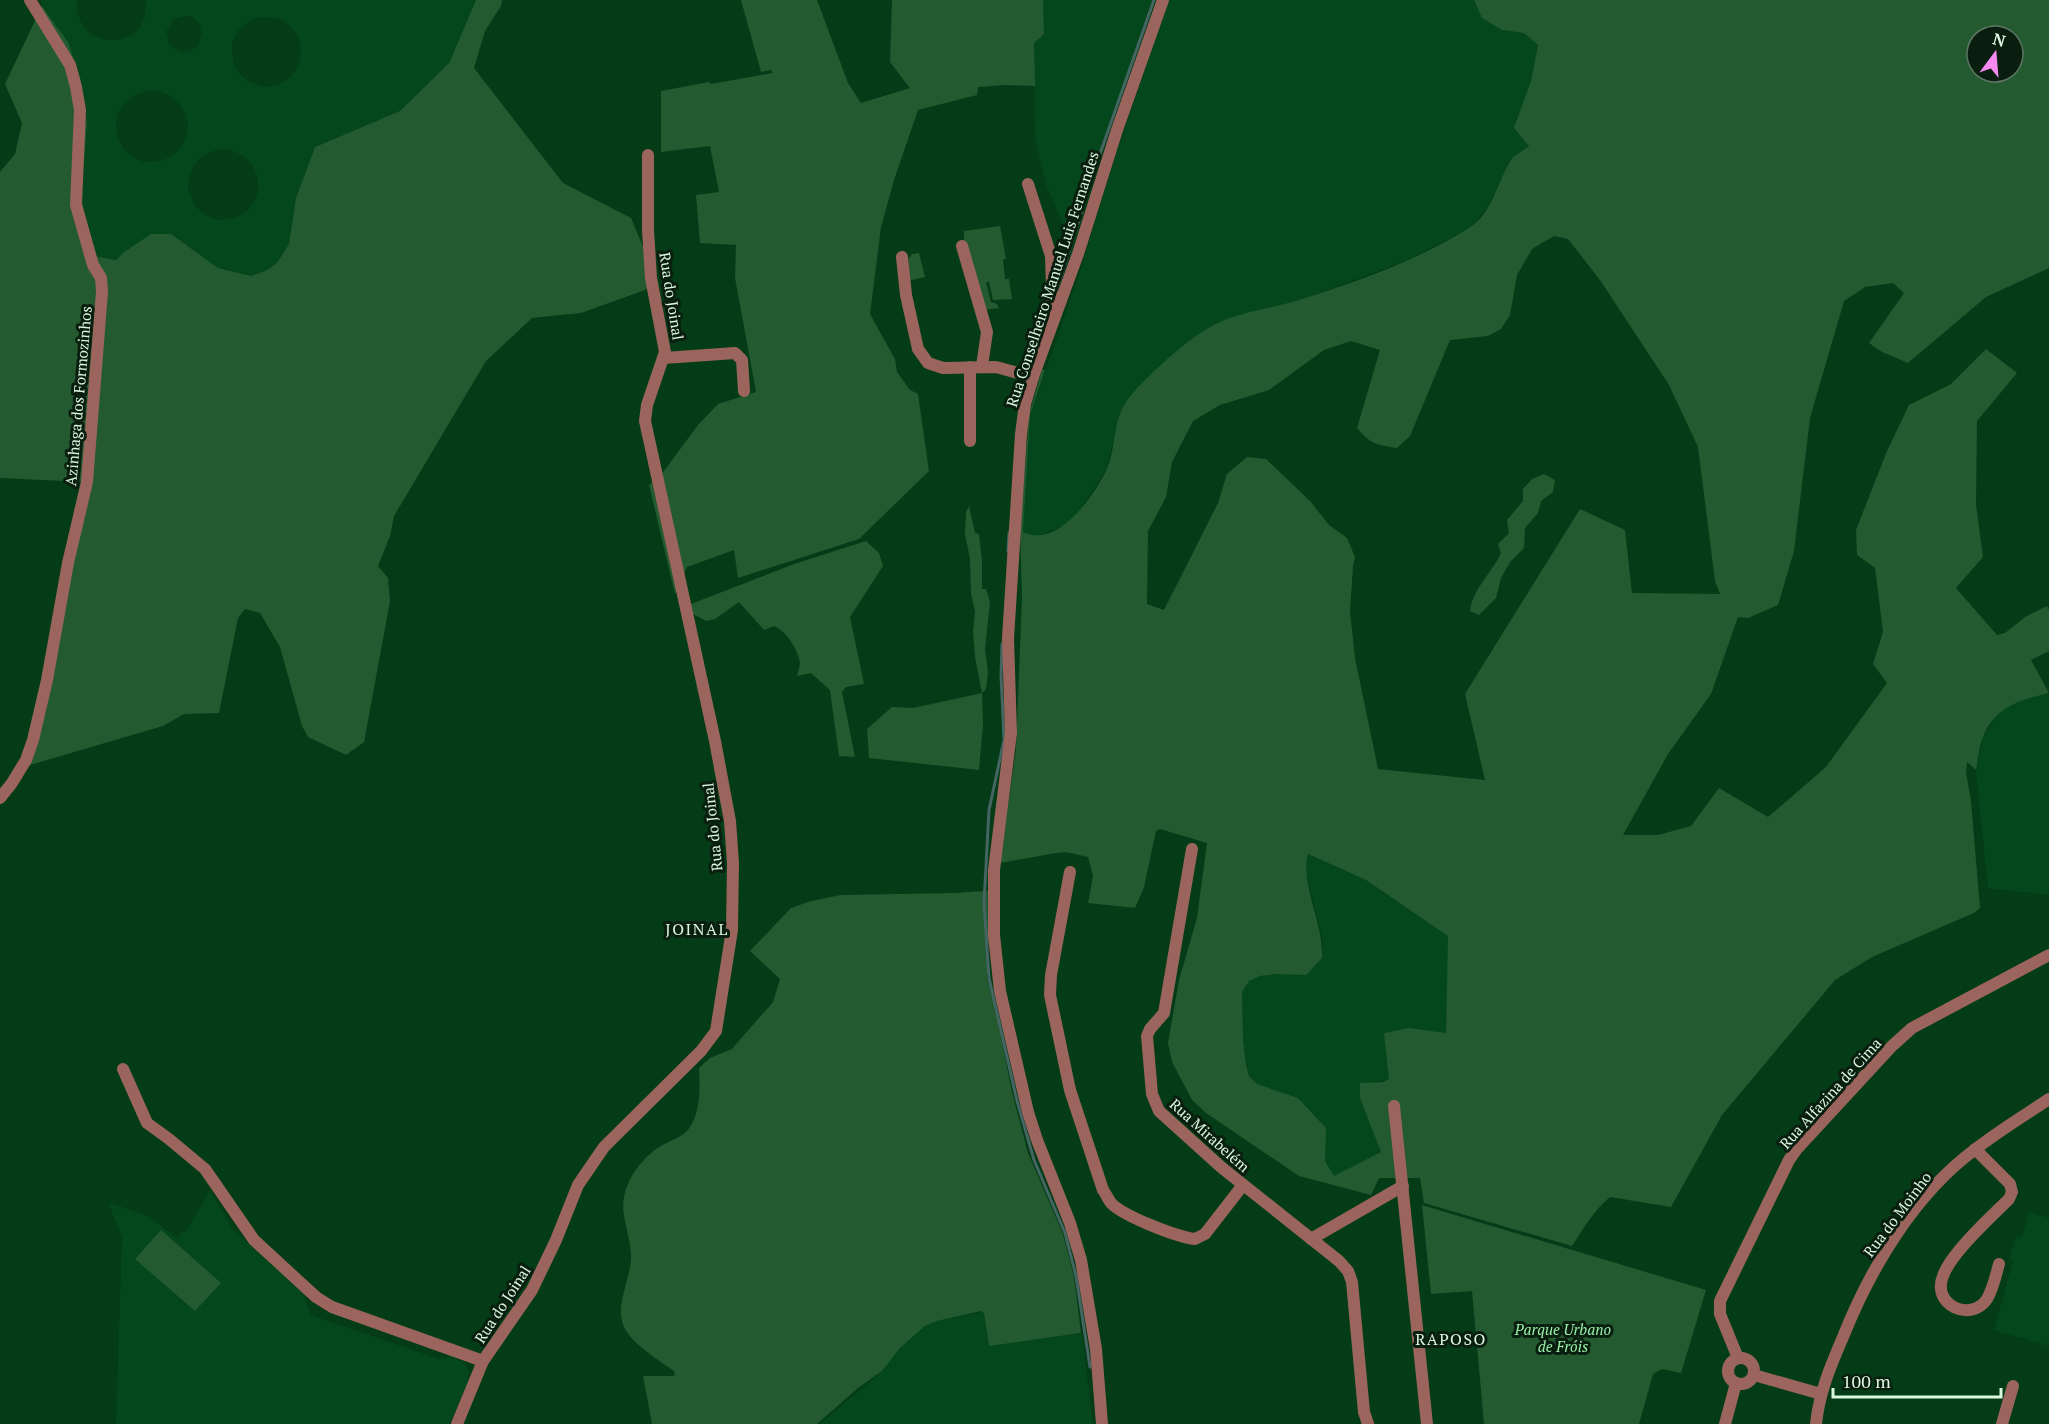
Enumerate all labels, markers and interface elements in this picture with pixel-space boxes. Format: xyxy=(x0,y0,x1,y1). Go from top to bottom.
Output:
north arrow xyxy=(1965,24,2025,84)
text: N xyxy=(1990,27,2008,52)
street label: Rua Conselheiro Manuel Luis Fernandes xyxy=(1001,149,1103,409)
street label: Rua do Joinal xyxy=(655,251,689,341)
street label: Azinhaga dos Formozinhos xyxy=(60,305,96,487)
street label: Rua do Joinal xyxy=(697,782,727,872)
district label: JOINAL xyxy=(665,918,729,940)
street label: Rua Alfazina de Cima xyxy=(1775,1033,1885,1153)
street label: Rua Mirabelém xyxy=(1166,1094,1254,1176)
street label: Rua do Moinho xyxy=(1858,1167,1936,1261)
street label: Rua do Joinal xyxy=(469,1261,535,1347)
park label: Parque Urbano de Fróis xyxy=(1514,1319,1612,1356)
district label: RAPOSO xyxy=(1415,1328,1487,1350)
scale bar xyxy=(1833,1361,2001,1399)
text: 100 m xyxy=(1842,1369,1891,1393)

